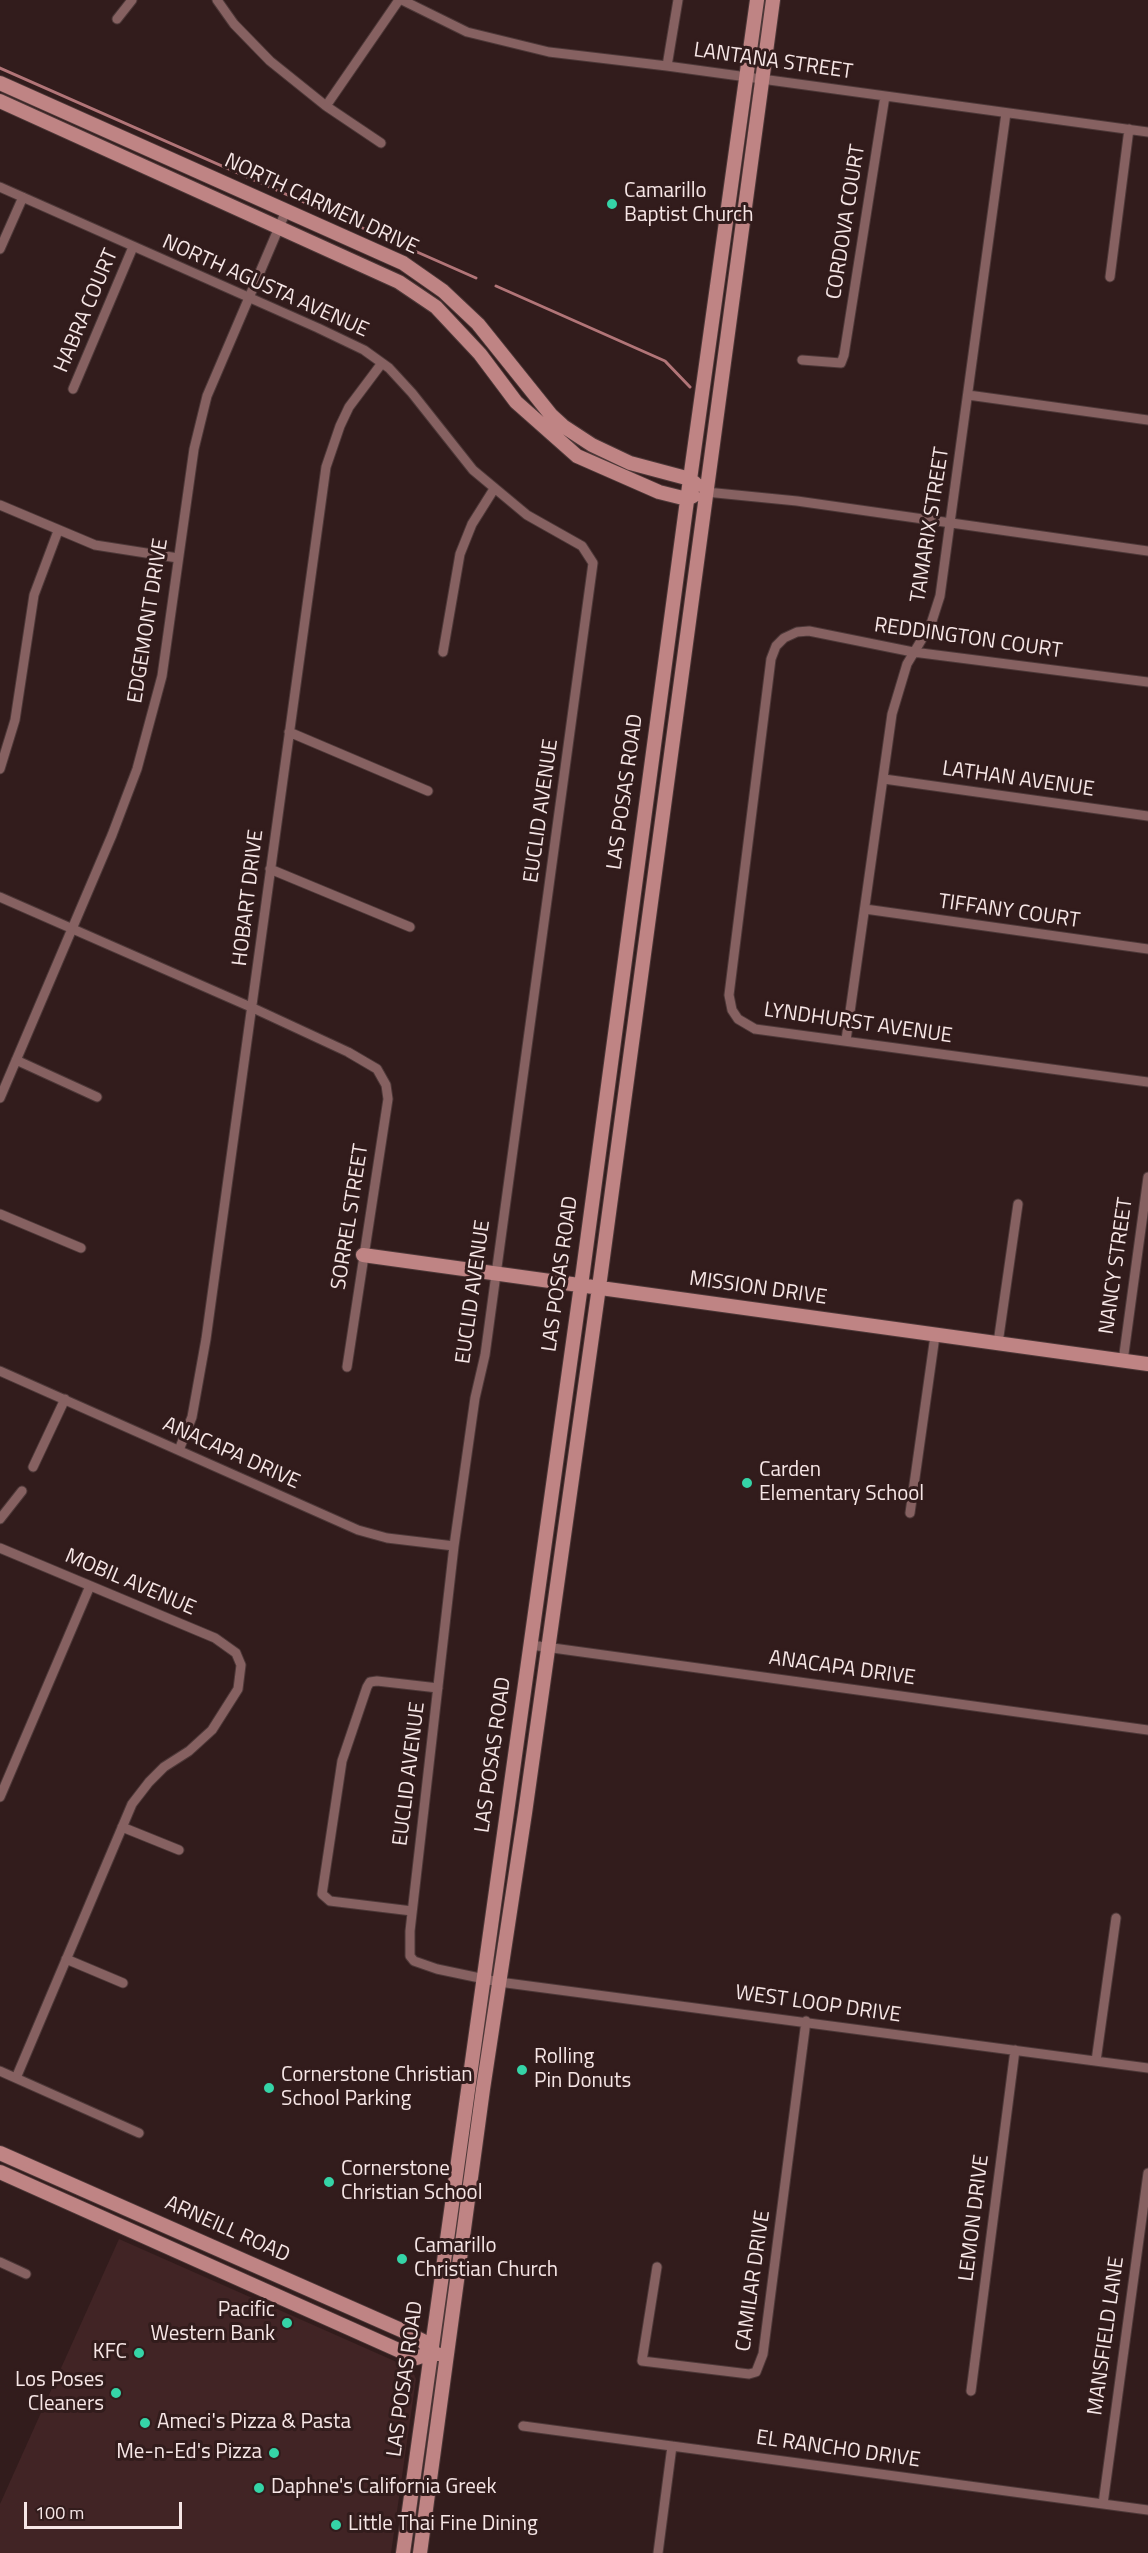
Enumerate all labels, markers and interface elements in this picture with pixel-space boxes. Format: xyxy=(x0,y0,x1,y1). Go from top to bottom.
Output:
street label: LANTANA STREET xyxy=(692,38,854,86)
street label: CORDOVA COURT xyxy=(822,143,872,301)
street label: NORTH CARMEN DRIVE xyxy=(220,149,422,261)
place label: Camarillo Baptist Church xyxy=(624,179,754,229)
marker: Camarillo Baptist Church xyxy=(605,197,619,211)
street label: NORTH AGUSTA AVENUE xyxy=(158,230,372,344)
street label: HABRA COURT xyxy=(50,245,124,377)
street label: TAMARIX STREET xyxy=(906,446,956,604)
street label: EDGEMONT DRIVE xyxy=(124,537,174,705)
street label: REDDINGTON COURT xyxy=(872,613,1064,665)
street label: LAS POSAS ROAD xyxy=(603,713,649,871)
street label: EUCLID AVENUE xyxy=(519,737,565,885)
street label: LATHAN AVENUE xyxy=(940,757,1096,803)
street label: HOBART DRIVE xyxy=(228,828,270,968)
street label: TIFFANY COURT xyxy=(937,890,1081,934)
street label: LYNDHURST AVENUE xyxy=(762,998,954,1050)
street label: SORREL STREET xyxy=(327,1142,375,1292)
street label: LAS POSAS ROAD xyxy=(538,1195,584,1353)
street label: NANCY STREET xyxy=(1095,1196,1139,1336)
street label: EUCLID AVENUE xyxy=(451,1218,497,1366)
street label: MISSION DRIVE xyxy=(687,1267,829,1311)
street label: ANACAPA DRIVE xyxy=(159,1413,303,1495)
place label: Carden Elementary School xyxy=(759,1458,924,1508)
marker: Carden Elementary School xyxy=(740,1476,754,1490)
street label: MOBIL AVENUE xyxy=(61,1544,199,1622)
street label: ANACAPA DRIVE xyxy=(767,1646,917,1692)
street label: LAS POSAS ROAD xyxy=(471,1676,517,1834)
street label: EUCLID AVENUE xyxy=(389,1700,431,1848)
street label: WEST LOOP DRIVE xyxy=(734,1981,902,2029)
place label: Rolling Pin Donuts xyxy=(534,2045,631,2095)
place label: Cornerstone Christian School Parking xyxy=(281,2063,473,2113)
marker: Rolling Pin Donuts xyxy=(515,2063,529,2077)
marker: Cornerstone Christian School Parking xyxy=(262,2081,276,2095)
street label: LEMON DRIVE xyxy=(955,2153,995,2283)
place label: Cornerstone Christian School xyxy=(341,2157,483,2207)
marker: Cornerstone Christian School xyxy=(322,2175,336,2189)
street label: ARNEILL ROAD xyxy=(161,2191,293,2269)
street label: CAMILAR DRIVE xyxy=(732,2209,776,2353)
place label: Camarillo Christian Church xyxy=(414,2234,558,2284)
marker: Camarillo Christian Church xyxy=(395,2252,409,2266)
street label: MANSFIELD LANE xyxy=(1083,2255,1131,2417)
place label: Pacific Western Bank xyxy=(151,2298,275,2348)
street label: LAS POSAS ROAD xyxy=(383,2300,429,2458)
marker: Pacific Western Bank xyxy=(280,2316,294,2330)
place label: KFC xyxy=(93,2340,127,2366)
marker: KFC xyxy=(132,2346,146,2360)
place label: Los Poses Cleaners xyxy=(15,2368,104,2418)
marker: Los Poses Cleaners xyxy=(109,2386,123,2400)
place label: Ameci's Pizza & Pasta xyxy=(157,2410,351,2436)
marker: Ameci's Pizza & Pasta xyxy=(138,2416,152,2430)
street label: EL RANCHO DRIVE xyxy=(754,2426,922,2474)
place label: Me-n-Ed's Pizza xyxy=(116,2440,262,2466)
marker: Me-n-Ed's Pizza xyxy=(267,2446,281,2460)
place label: Daphne's California Greek xyxy=(271,2475,496,2501)
marker: Daphne's California Greek xyxy=(252,2481,266,2495)
scale bar xyxy=(27,2490,184,2528)
text: 100 m xyxy=(35,2499,84,2526)
place label: Little Thai Fine Dining xyxy=(348,2512,538,2538)
marker: Little Thai Fine Dining xyxy=(329,2518,343,2532)

